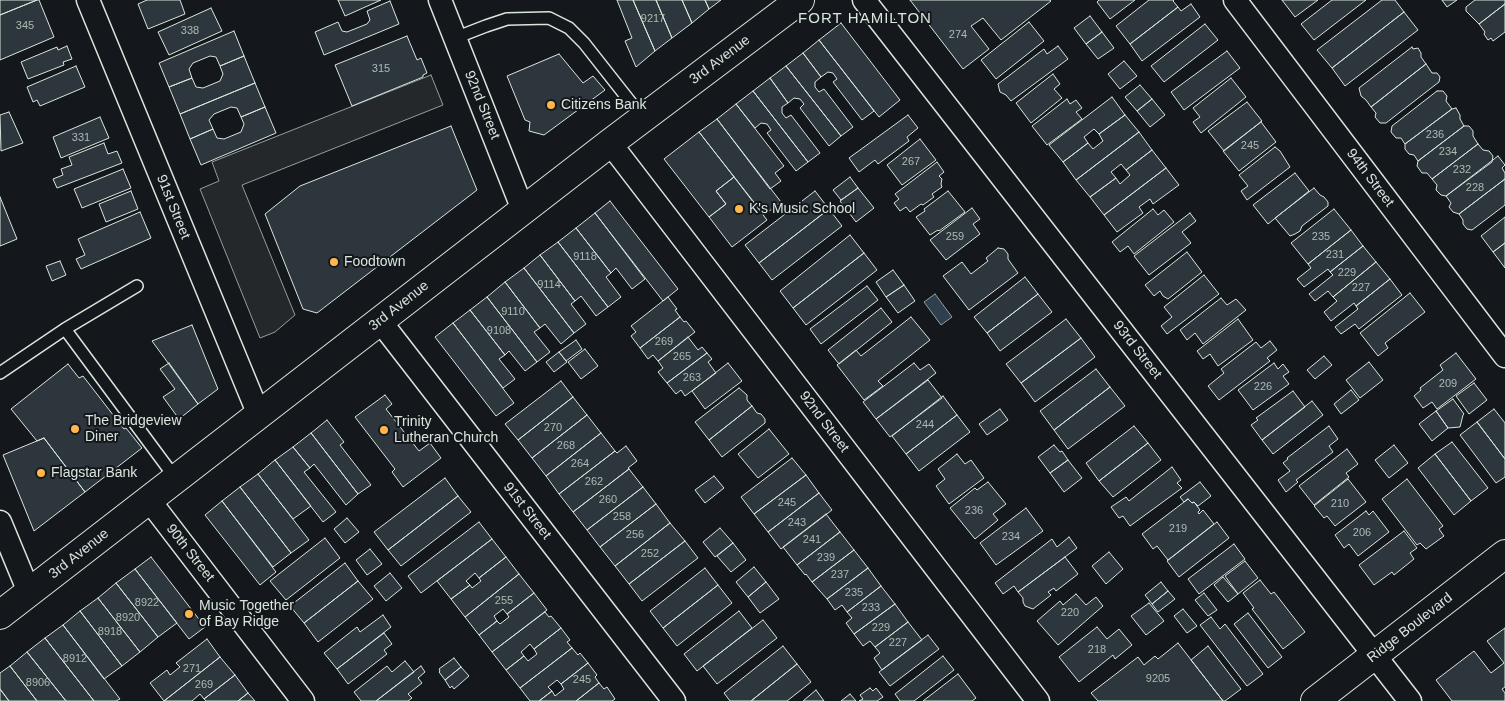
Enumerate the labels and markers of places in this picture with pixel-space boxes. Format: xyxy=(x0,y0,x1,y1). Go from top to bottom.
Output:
place label: Citizens Bank xyxy=(561,97,647,113)
marker: Citizens Bank xyxy=(545,99,557,111)
place label: K's Music School xyxy=(749,201,855,217)
marker: K's Music School xyxy=(733,203,745,215)
place label: Foodtown xyxy=(344,254,405,270)
marker: Foodtown xyxy=(328,256,340,268)
place label: The Bridgeview Diner xyxy=(85,413,181,446)
place label: Trinity Lutheran Church xyxy=(394,414,498,447)
marker: The Bridgeview Diner xyxy=(69,423,81,435)
marker: Trinity Lutheran Church xyxy=(378,424,390,436)
place label: Flagstar Bank xyxy=(51,465,137,481)
marker: Flagstar Bank xyxy=(35,467,47,479)
place label: Music Together of Bay Ridge xyxy=(199,598,294,630)
marker: Music Together of Bay Ridge xyxy=(183,608,195,620)

